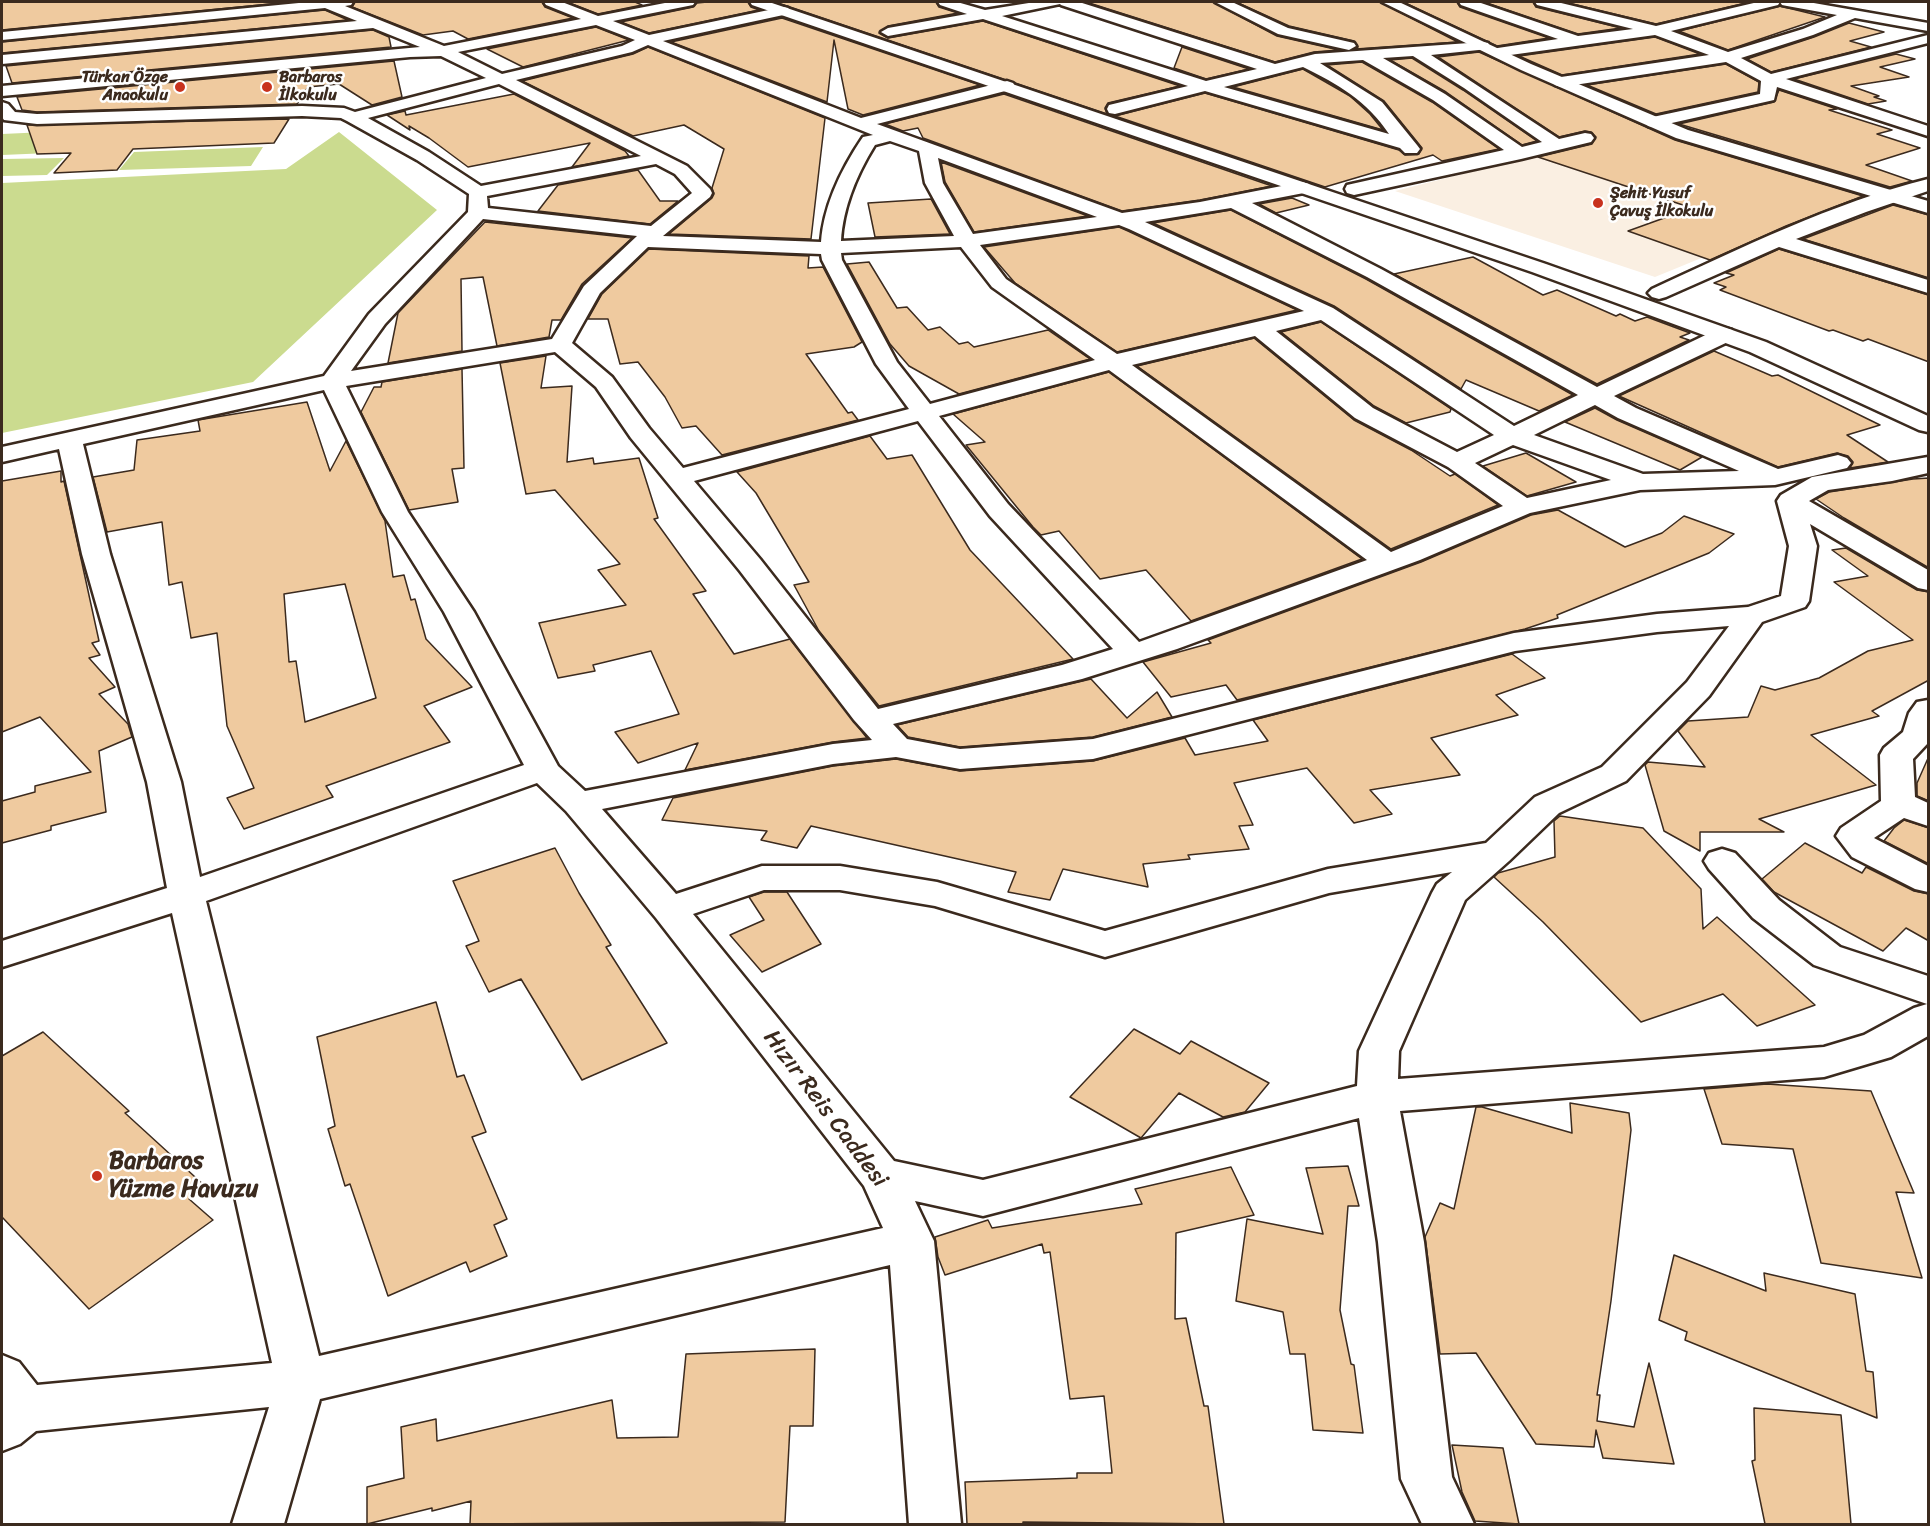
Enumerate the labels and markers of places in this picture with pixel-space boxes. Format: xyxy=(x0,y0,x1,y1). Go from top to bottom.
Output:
place label: Türkan Özge Anaokulu xyxy=(82,68,168,106)
place label: Barbaros İlkokulu xyxy=(279,68,342,106)
marker: Türkan Özge Anaokulu xyxy=(173,80,187,94)
marker: Barbaros İlkokulu xyxy=(260,80,274,94)
place label: Şehit Yusuf Çavuş İlkokulu xyxy=(1610,184,1713,222)
marker: Şehit Yusuf Çavuş İlkokulu xyxy=(1591,196,1605,210)
place label: Barbaros Yüzme Havuzu xyxy=(109,1148,258,1204)
marker: Barbaros Yüzme Havuzu xyxy=(90,1169,104,1183)

